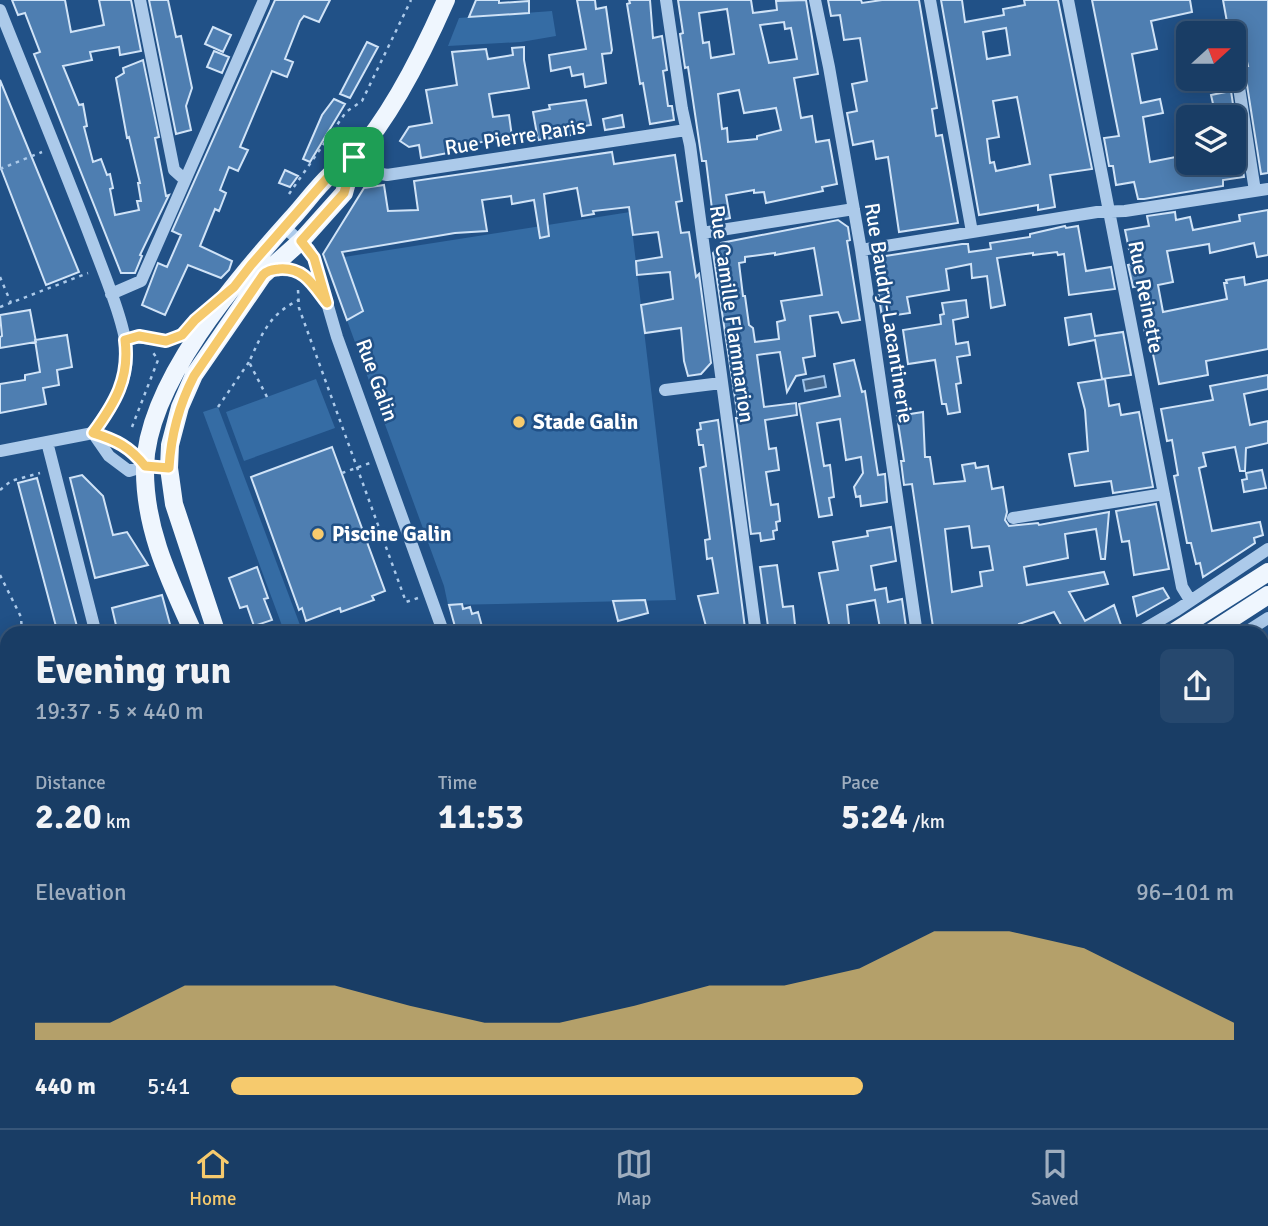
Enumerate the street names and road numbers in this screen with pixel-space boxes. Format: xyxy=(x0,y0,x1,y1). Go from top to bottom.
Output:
street label: Rue Pierre Paris xyxy=(443,113,587,161)
street label: Rue Baudry-Lacantinerie xyxy=(859,201,919,425)
street label: Rue Camille Flammarion xyxy=(704,204,760,424)
street label: Rue Reinette xyxy=(1122,238,1170,356)
street label: Rue Galin xyxy=(350,335,404,425)

